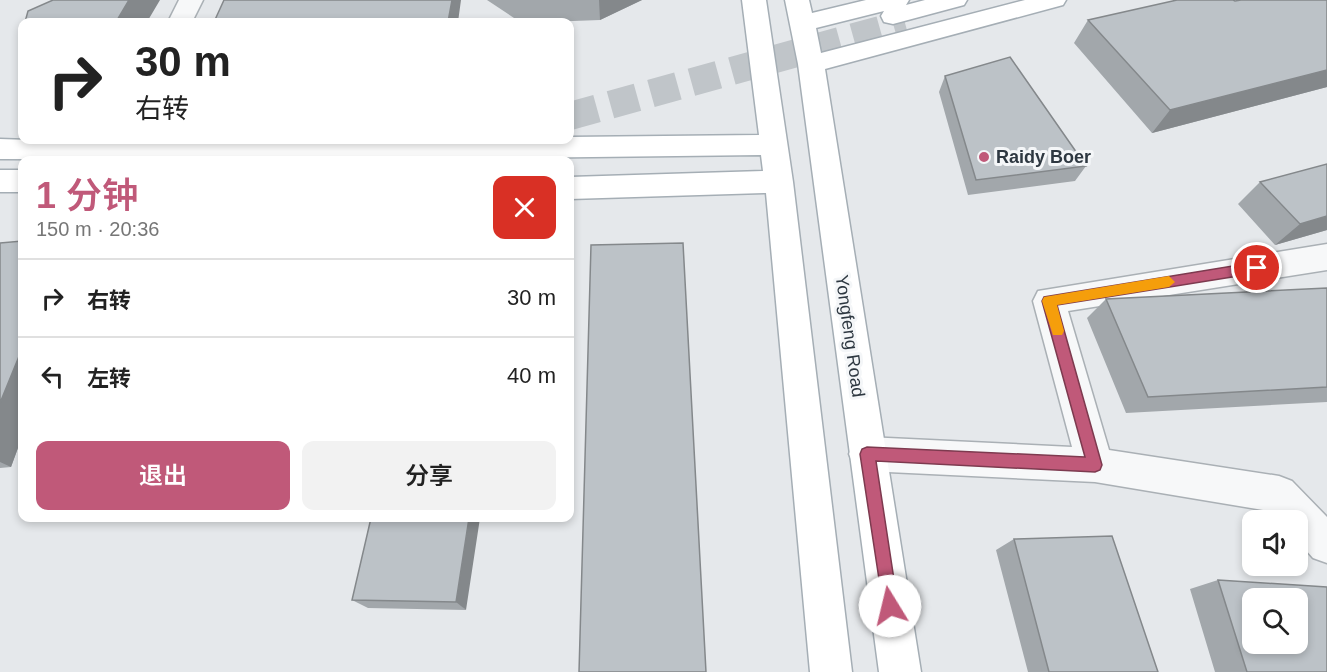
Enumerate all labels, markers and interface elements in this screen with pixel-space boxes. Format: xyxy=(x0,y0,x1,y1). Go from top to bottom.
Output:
text: 30 m xyxy=(135,38,231,85)
icon: right xyxy=(36,42,114,120)
text: 右转 xyxy=(135,94,189,124)
place label: Raidy Boer xyxy=(996,147,1091,167)
marker: Raidy Boer xyxy=(977,150,991,164)
text: 1 分钟 xyxy=(36,175,138,216)
button: close xyxy=(493,176,556,239)
text: 150 m · 20:36 xyxy=(36,218,159,240)
pin xyxy=(1231,242,1282,293)
icon: arrive xyxy=(1240,251,1273,284)
street label: Yongfeng Road xyxy=(832,273,868,399)
icon: right xyxy=(36,282,69,315)
text: 30 m xyxy=(507,285,556,310)
text: 右转 xyxy=(87,288,131,313)
icon: left xyxy=(36,360,69,393)
text: 40 m xyxy=(507,363,556,388)
text: 左转 xyxy=(87,366,131,391)
button: 退出 xyxy=(36,441,290,510)
button: 分享 xyxy=(302,441,556,510)
map controls xyxy=(1242,510,1308,654)
button: sound xyxy=(1242,510,1308,576)
position arrow xyxy=(858,574,922,638)
button: search xyxy=(1242,588,1308,654)

